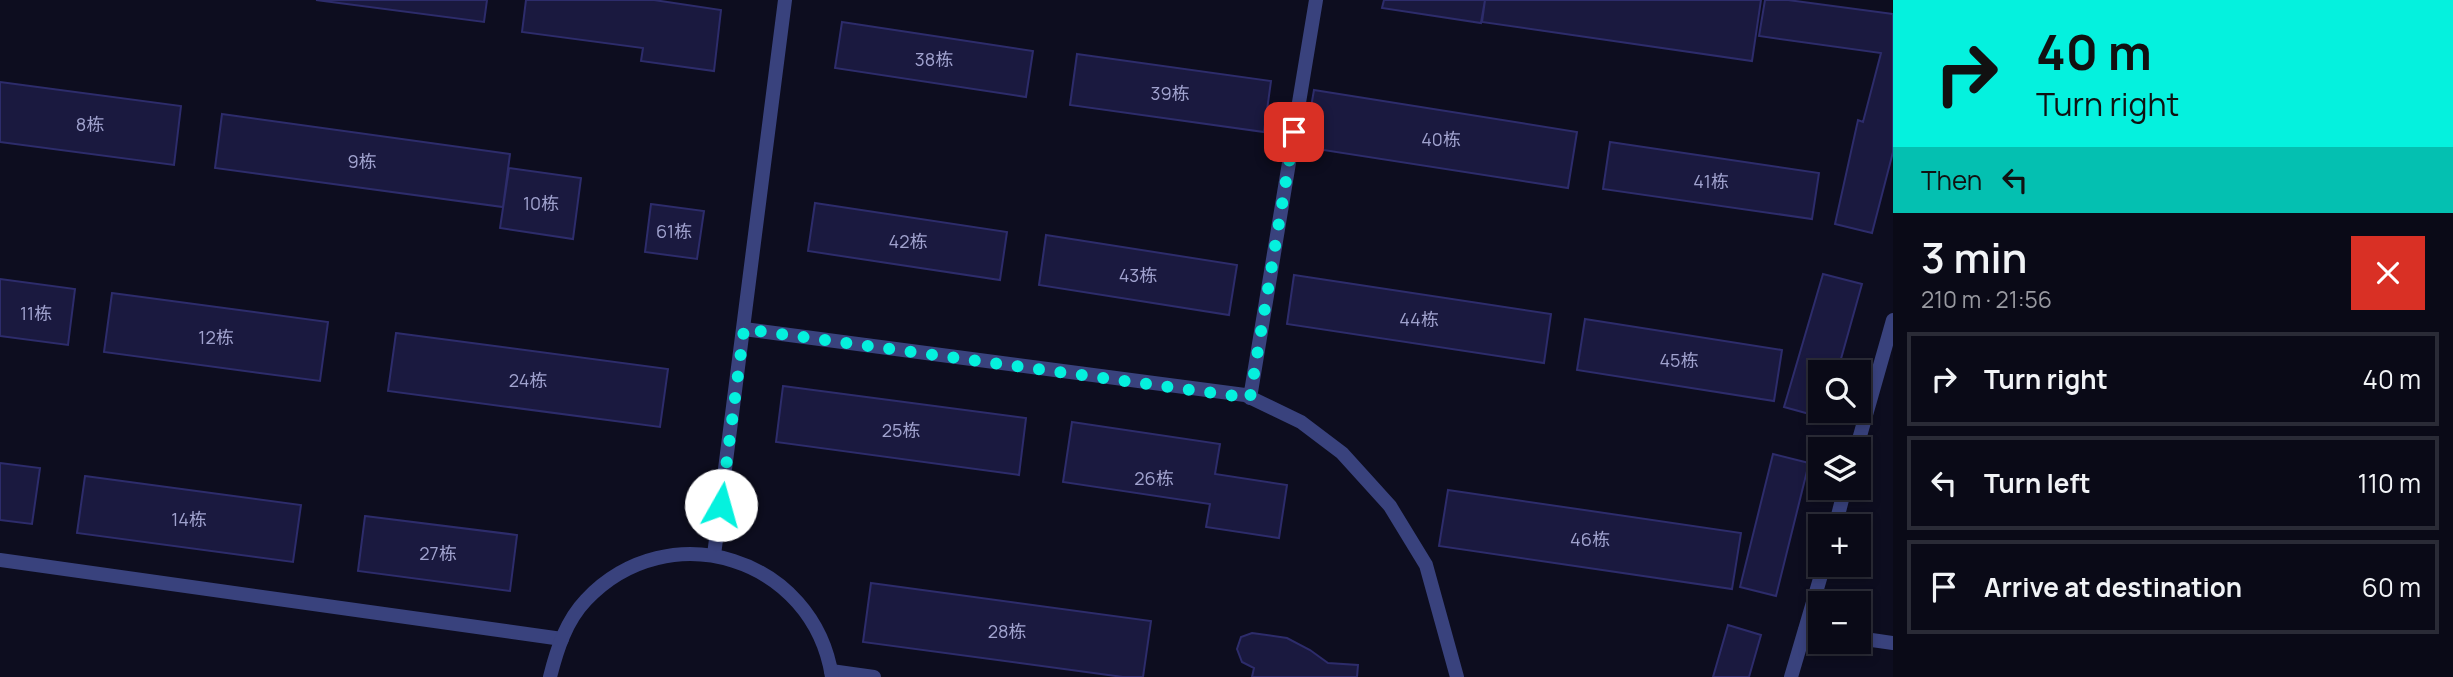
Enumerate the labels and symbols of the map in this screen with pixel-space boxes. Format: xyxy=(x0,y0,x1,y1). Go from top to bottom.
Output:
house number: 38栋 xyxy=(915,47,953,71)
house number: 39栋 xyxy=(1150,81,1190,105)
pin xyxy=(1264,102,1324,162)
house number: 8栋 xyxy=(76,112,104,136)
house number: 40栋 xyxy=(1421,127,1461,151)
house number: 9栋 xyxy=(347,149,377,173)
house number: 41栋 xyxy=(1693,169,1729,193)
house number: 10栋 xyxy=(523,191,559,215)
house number: 61栋 xyxy=(656,219,692,243)
house number: 42栋 xyxy=(889,229,927,253)
house number: 43栋 xyxy=(1119,263,1157,287)
house number: 11栋 xyxy=(20,301,52,325)
house number: 44栋 xyxy=(1399,307,1439,331)
house number: 12栋 xyxy=(198,325,234,349)
house number: 45栋 xyxy=(1659,348,1699,372)
house number: 24栋 xyxy=(509,368,547,392)
house number: 25栋 xyxy=(882,418,920,442)
house number: 26栋 xyxy=(1134,466,1174,490)
position arrow xyxy=(684,468,758,542)
house number: 14栋 xyxy=(171,507,207,531)
house number: 46栋 xyxy=(1570,527,1610,551)
house number: 27栋 xyxy=(419,541,457,565)
house number: 28栋 xyxy=(988,619,1026,643)

